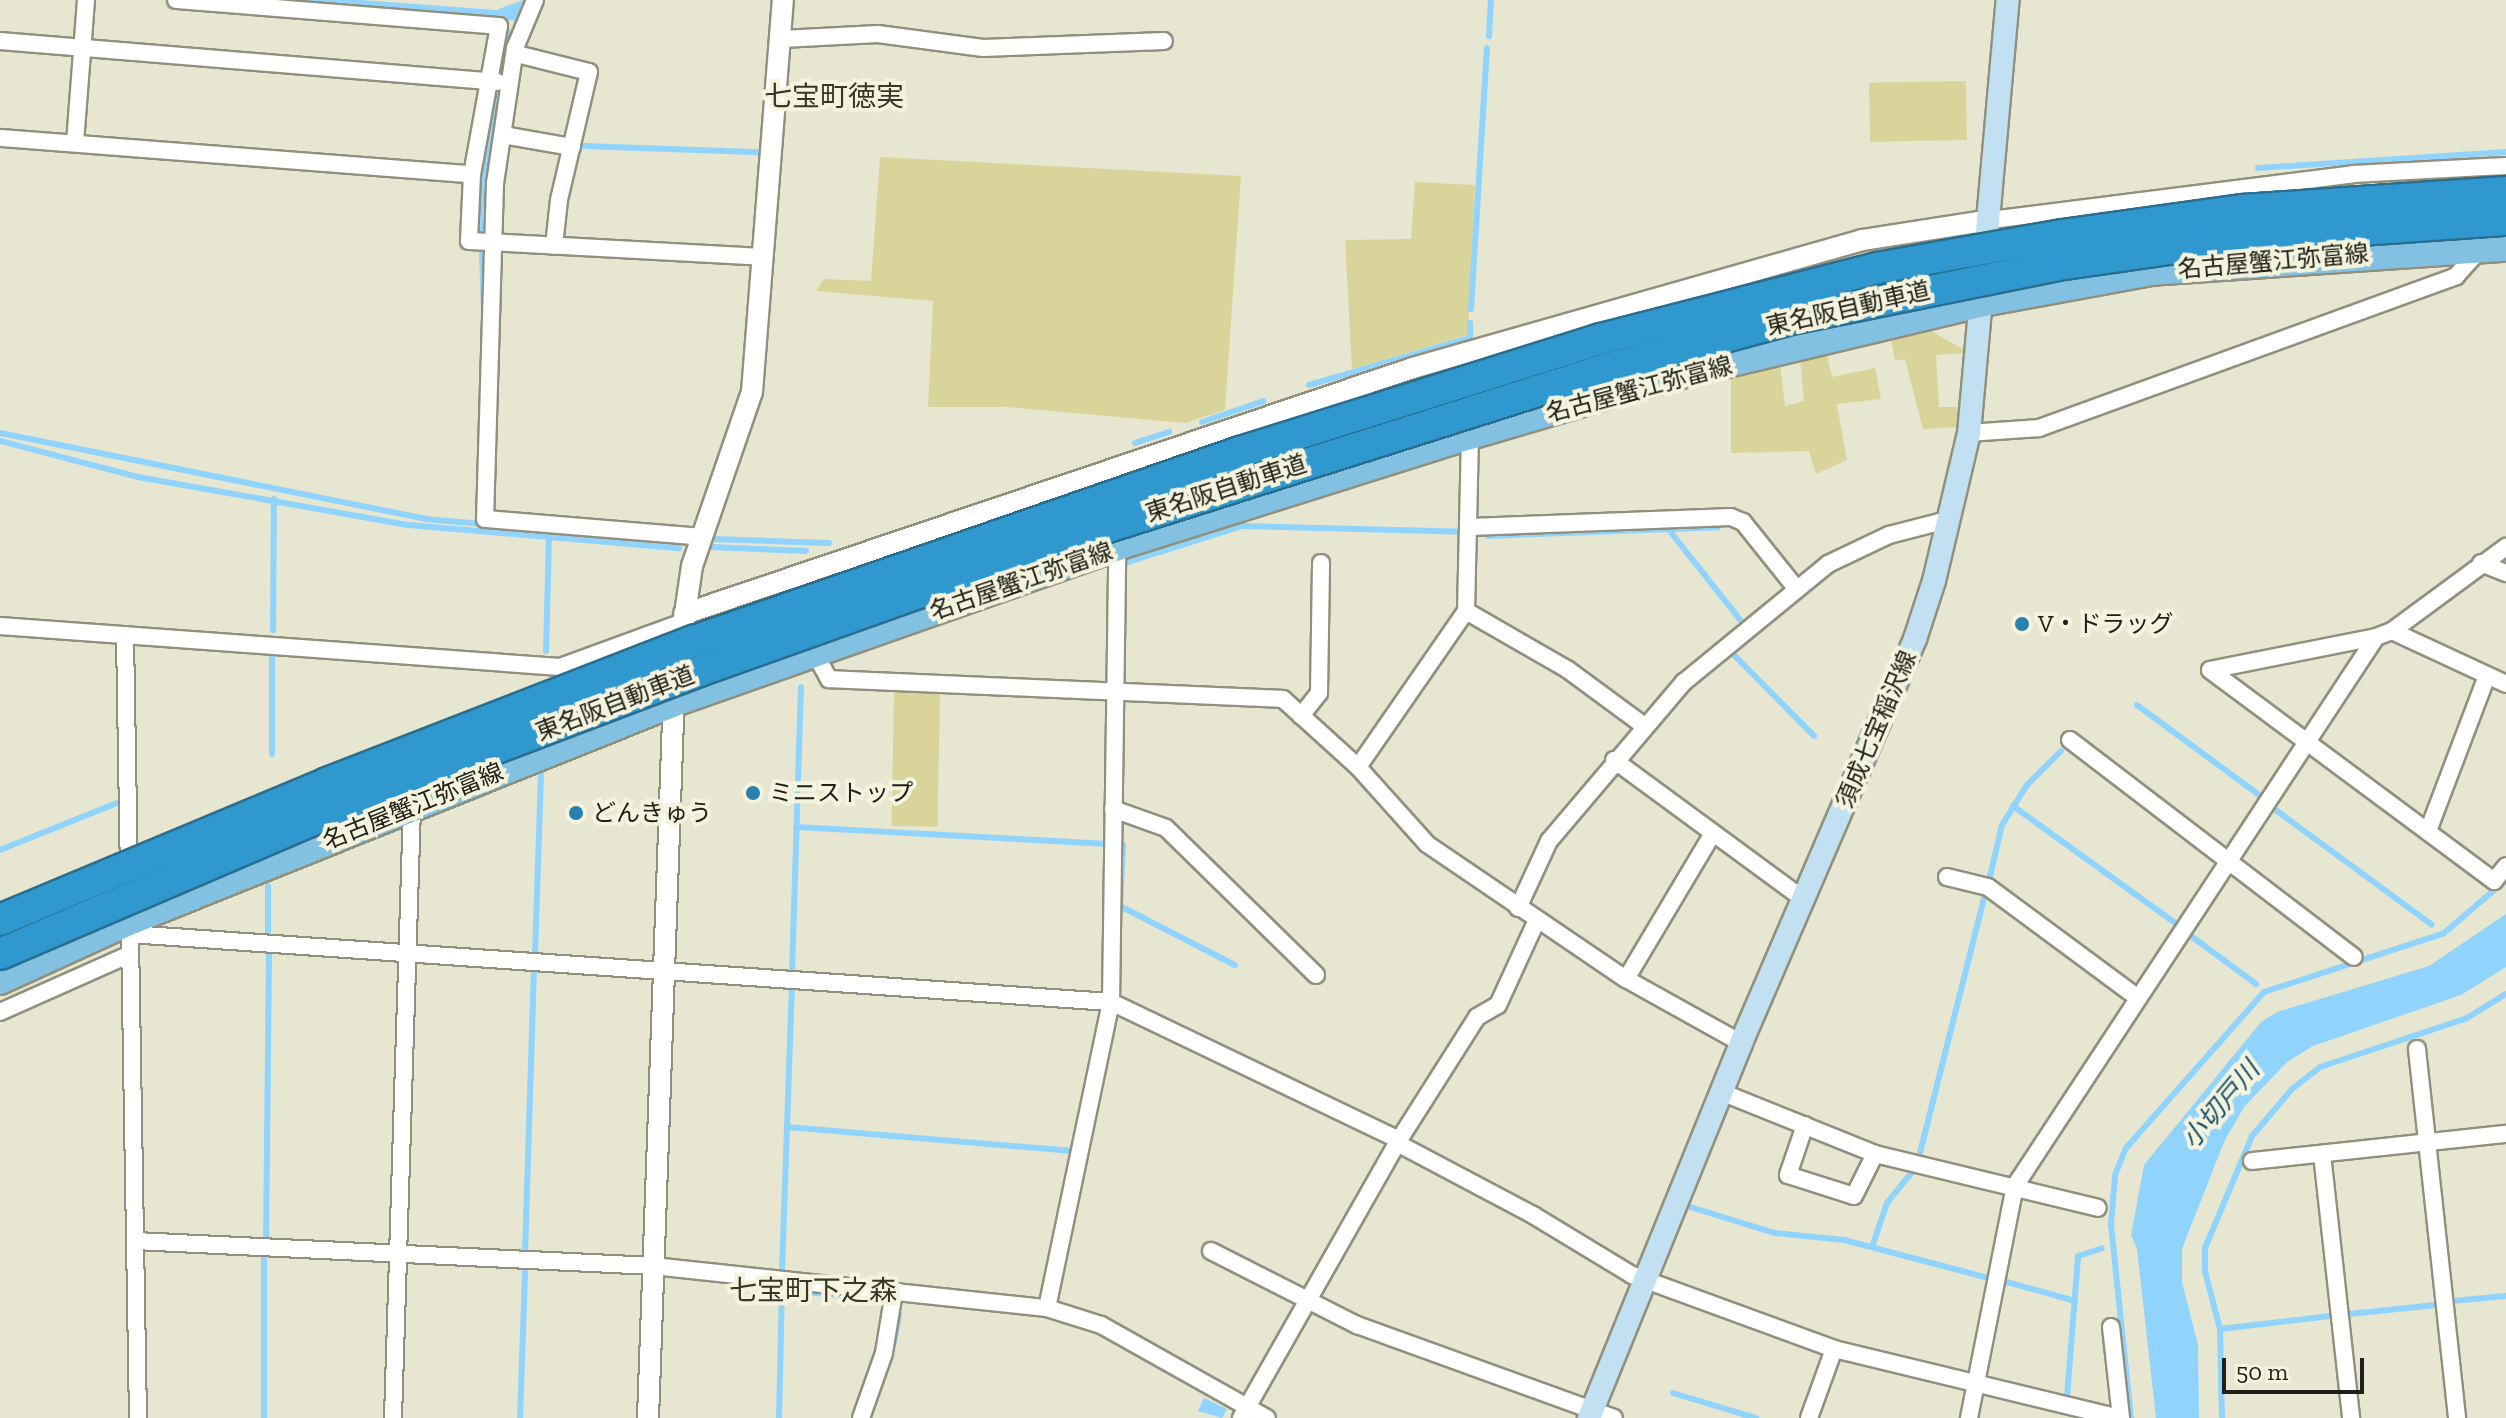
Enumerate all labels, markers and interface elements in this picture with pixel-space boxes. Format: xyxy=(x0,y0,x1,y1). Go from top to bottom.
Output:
district label: 七宝町徳実 xyxy=(764,80,904,114)
street label: 名古屋蟹江弥富線 xyxy=(2176,238,2370,284)
street label: 東名阪自動車道 xyxy=(1763,275,1933,341)
street label: 名古屋蟹江弥富線 xyxy=(1543,350,1735,428)
street label: 東名阪自動車道 xyxy=(1142,448,1310,528)
street label: 名古屋蟹江弥富線 xyxy=(926,536,1116,626)
place label: V・ドラッグ xyxy=(2038,610,2174,638)
marker: V・ドラッグ xyxy=(2013,615,2031,633)
street label: 須成七宝稲沢線 xyxy=(1830,646,1922,812)
street label: 東名阪自動車道 xyxy=(531,659,699,747)
street label: 名古屋蟹江弥富線 xyxy=(319,757,507,855)
place label: ミニストップ xyxy=(769,779,913,807)
marker: ミニストップ xyxy=(744,784,762,802)
place label: どんきゅう xyxy=(592,799,712,827)
marker: どんきゅう xyxy=(567,804,585,822)
water label: 小切戸川 xyxy=(2176,1055,2266,1155)
district label: 七宝町下之森 xyxy=(729,1274,897,1308)
scale bar xyxy=(2226,1342,2368,1392)
text: 50 m xyxy=(2236,1357,2288,1386)

